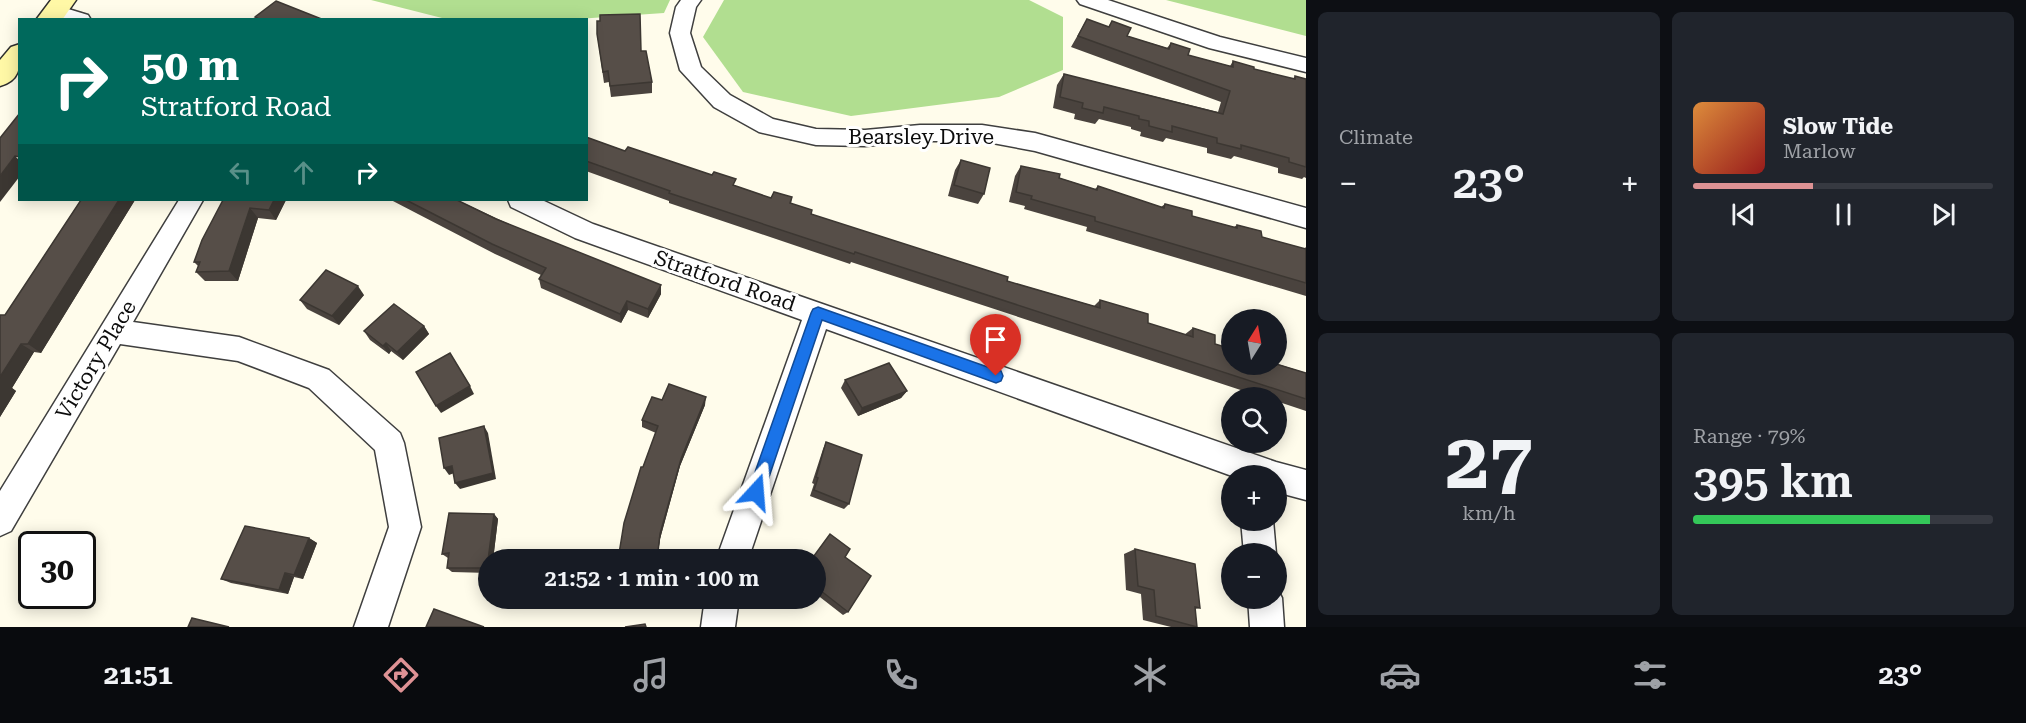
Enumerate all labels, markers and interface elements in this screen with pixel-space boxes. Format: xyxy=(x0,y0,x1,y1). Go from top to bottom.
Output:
text: 50 m xyxy=(141,41,239,90)
icon: right xyxy=(42,42,120,120)
text: Stratford Road xyxy=(141,91,331,123)
text: Slow Tide xyxy=(1783,114,1893,139)
street label: Bearsley Drive xyxy=(848,125,994,149)
text: Climate xyxy=(1339,125,1413,149)
text: Marlow xyxy=(1783,139,1856,163)
icon: left xyxy=(224,156,257,189)
icon: ahead xyxy=(287,156,320,189)
icon: right xyxy=(350,156,383,189)
text: 23° xyxy=(1453,156,1525,209)
text: − xyxy=(1339,164,1357,203)
text: + xyxy=(1621,164,1639,203)
icon: previous xyxy=(1727,198,1760,231)
icon: pause xyxy=(1827,198,1860,231)
icon: next xyxy=(1927,198,1960,231)
street label: Stratford Road xyxy=(651,246,799,317)
street label: Victory Place xyxy=(51,296,141,424)
north arrow xyxy=(1221,309,1287,375)
map controls xyxy=(1221,309,1287,609)
pin xyxy=(970,314,1021,376)
icon: arrive xyxy=(979,323,1012,356)
button: search xyxy=(1221,387,1287,453)
text: 27 xyxy=(1445,416,1533,507)
text: Range · 79% xyxy=(1693,424,1805,448)
text: 395 km xyxy=(1693,455,1853,508)
position arrow xyxy=(724,460,788,524)
button: + xyxy=(1221,465,1287,531)
text: km/h xyxy=(1462,501,1516,525)
speed limit sign: 30 xyxy=(18,531,96,609)
button: − xyxy=(1221,543,1287,609)
text: 21:52 · 1 min · 100 m xyxy=(545,566,759,591)
icon: directions xyxy=(380,654,422,696)
icon: music xyxy=(630,654,672,696)
icon: phone xyxy=(880,654,922,696)
icon: climate xyxy=(1129,654,1171,696)
icon: car xyxy=(1379,654,1421,696)
icon: filters xyxy=(1629,654,1671,696)
text: 21:51 xyxy=(104,659,173,691)
text: 23° xyxy=(1878,659,1922,691)

